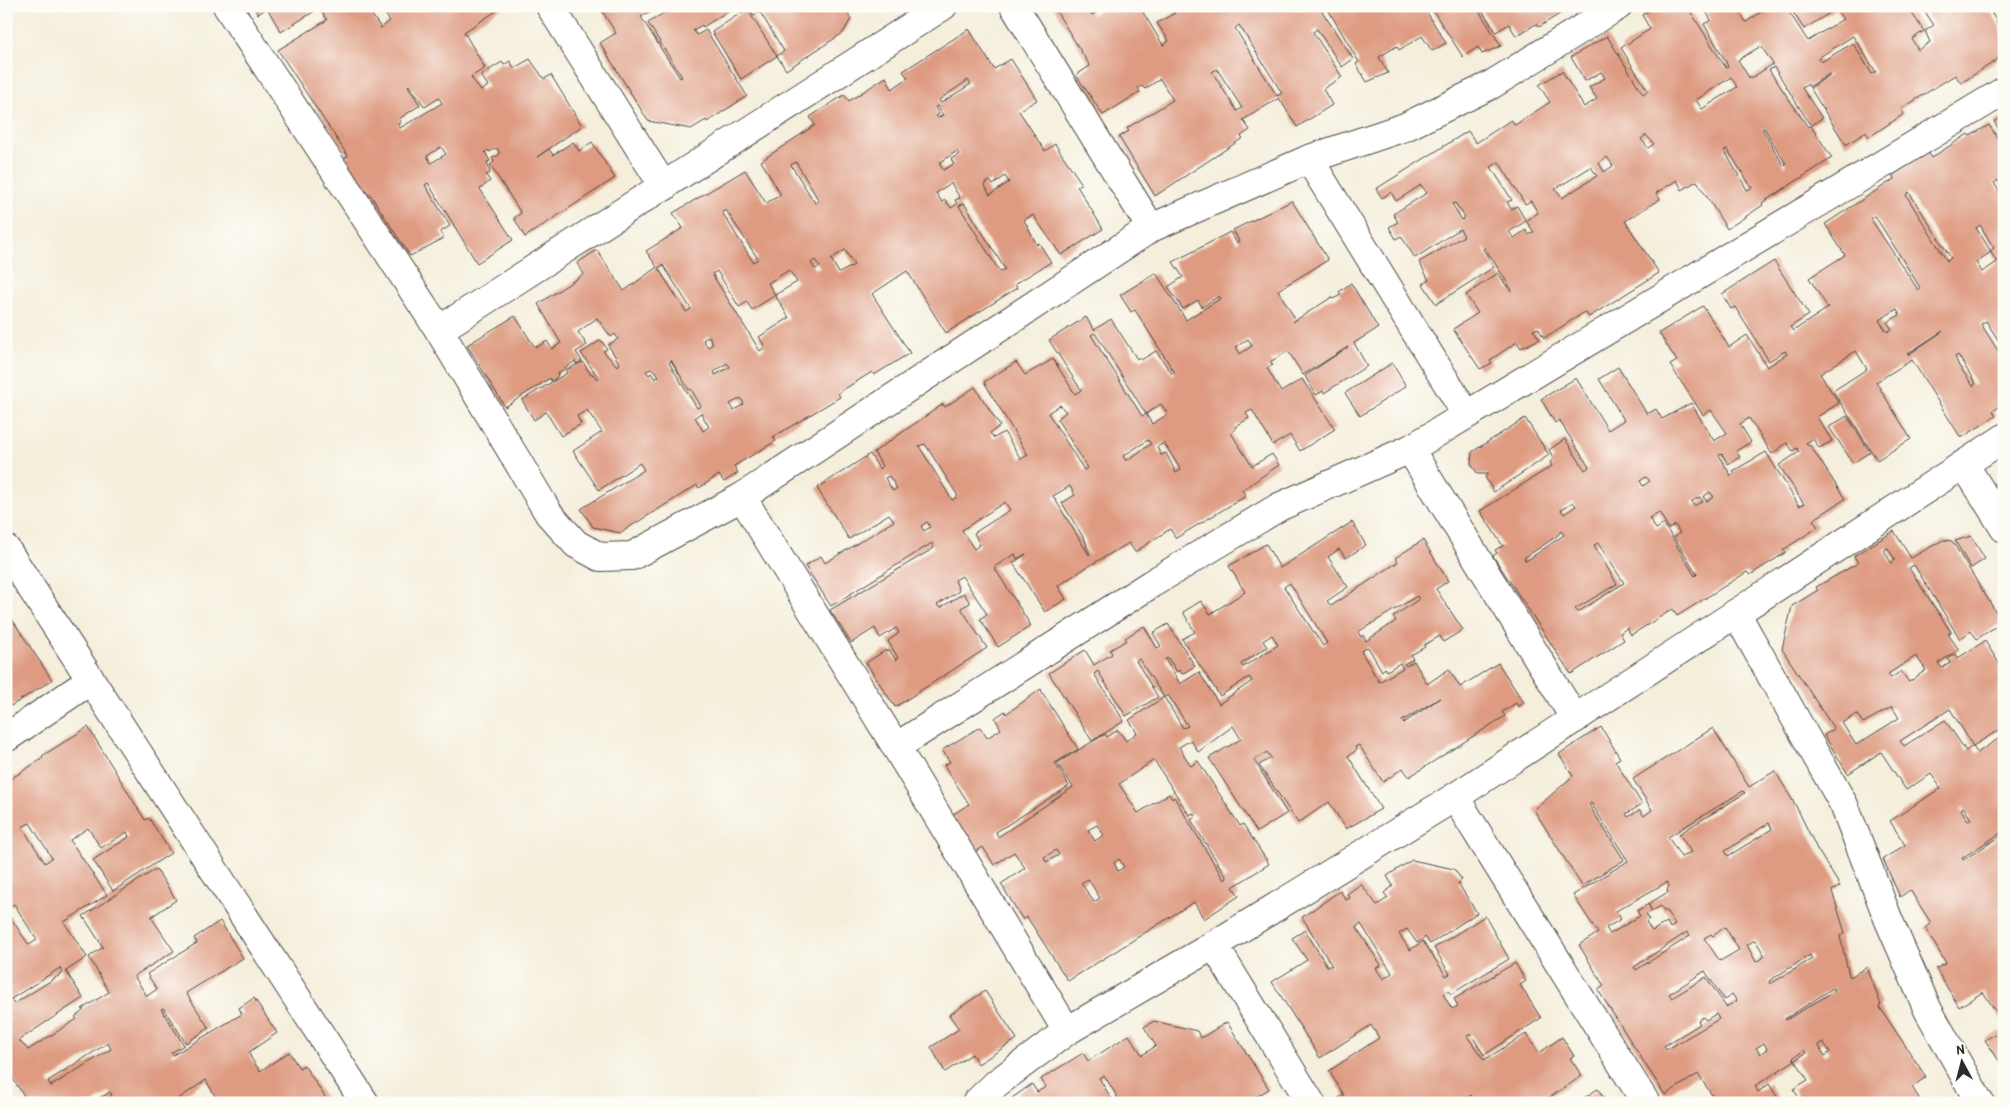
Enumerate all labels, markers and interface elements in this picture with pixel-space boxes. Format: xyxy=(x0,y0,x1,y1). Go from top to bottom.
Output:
north arrow xyxy=(1938,1036,1988,1086)
text: N xyxy=(1955,1039,1966,1058)

